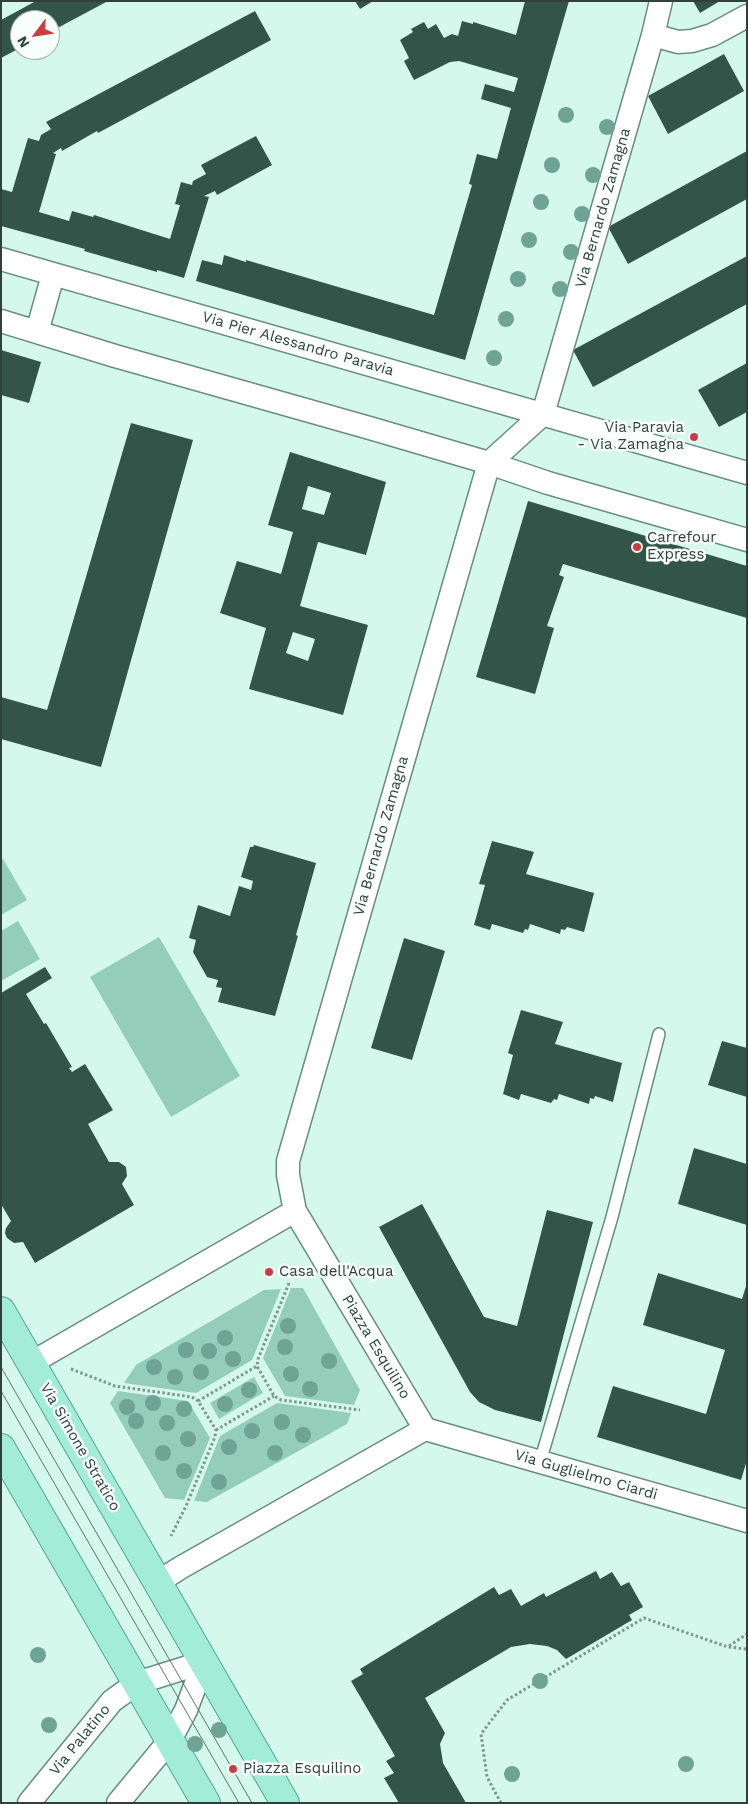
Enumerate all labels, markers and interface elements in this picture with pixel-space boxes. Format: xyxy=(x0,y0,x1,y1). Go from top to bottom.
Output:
north arrow xyxy=(10,10,60,60)
text: N xyxy=(13,34,33,51)
street label: Via Bernardo Zamagna xyxy=(572,126,634,290)
street label: Via Pier Alessandro Paravia xyxy=(200,308,396,380)
place label: Via Paravia - Via Zamagna xyxy=(577,419,684,454)
marker: Via Paravia - Via Zamagna xyxy=(688,431,700,443)
place label: Carrefour Express xyxy=(647,529,716,564)
marker: Carrefour Express xyxy=(631,541,643,553)
street label: Via Bernardo Zamagna xyxy=(350,754,412,918)
place label: Casa dell'Acqua xyxy=(279,1263,393,1281)
marker: Casa dell'Acqua xyxy=(263,1266,275,1278)
street label: Piazza Esquilino xyxy=(338,1292,414,1402)
street label: Via Simone Stratico xyxy=(36,1380,124,1514)
street label: Via Guglielmo Ciardi xyxy=(513,1446,659,1504)
street label: Via Palatino xyxy=(46,1701,114,1779)
place label: Piazza Esquilino xyxy=(243,1760,361,1778)
marker: Piazza Esquilino xyxy=(227,1763,239,1775)

